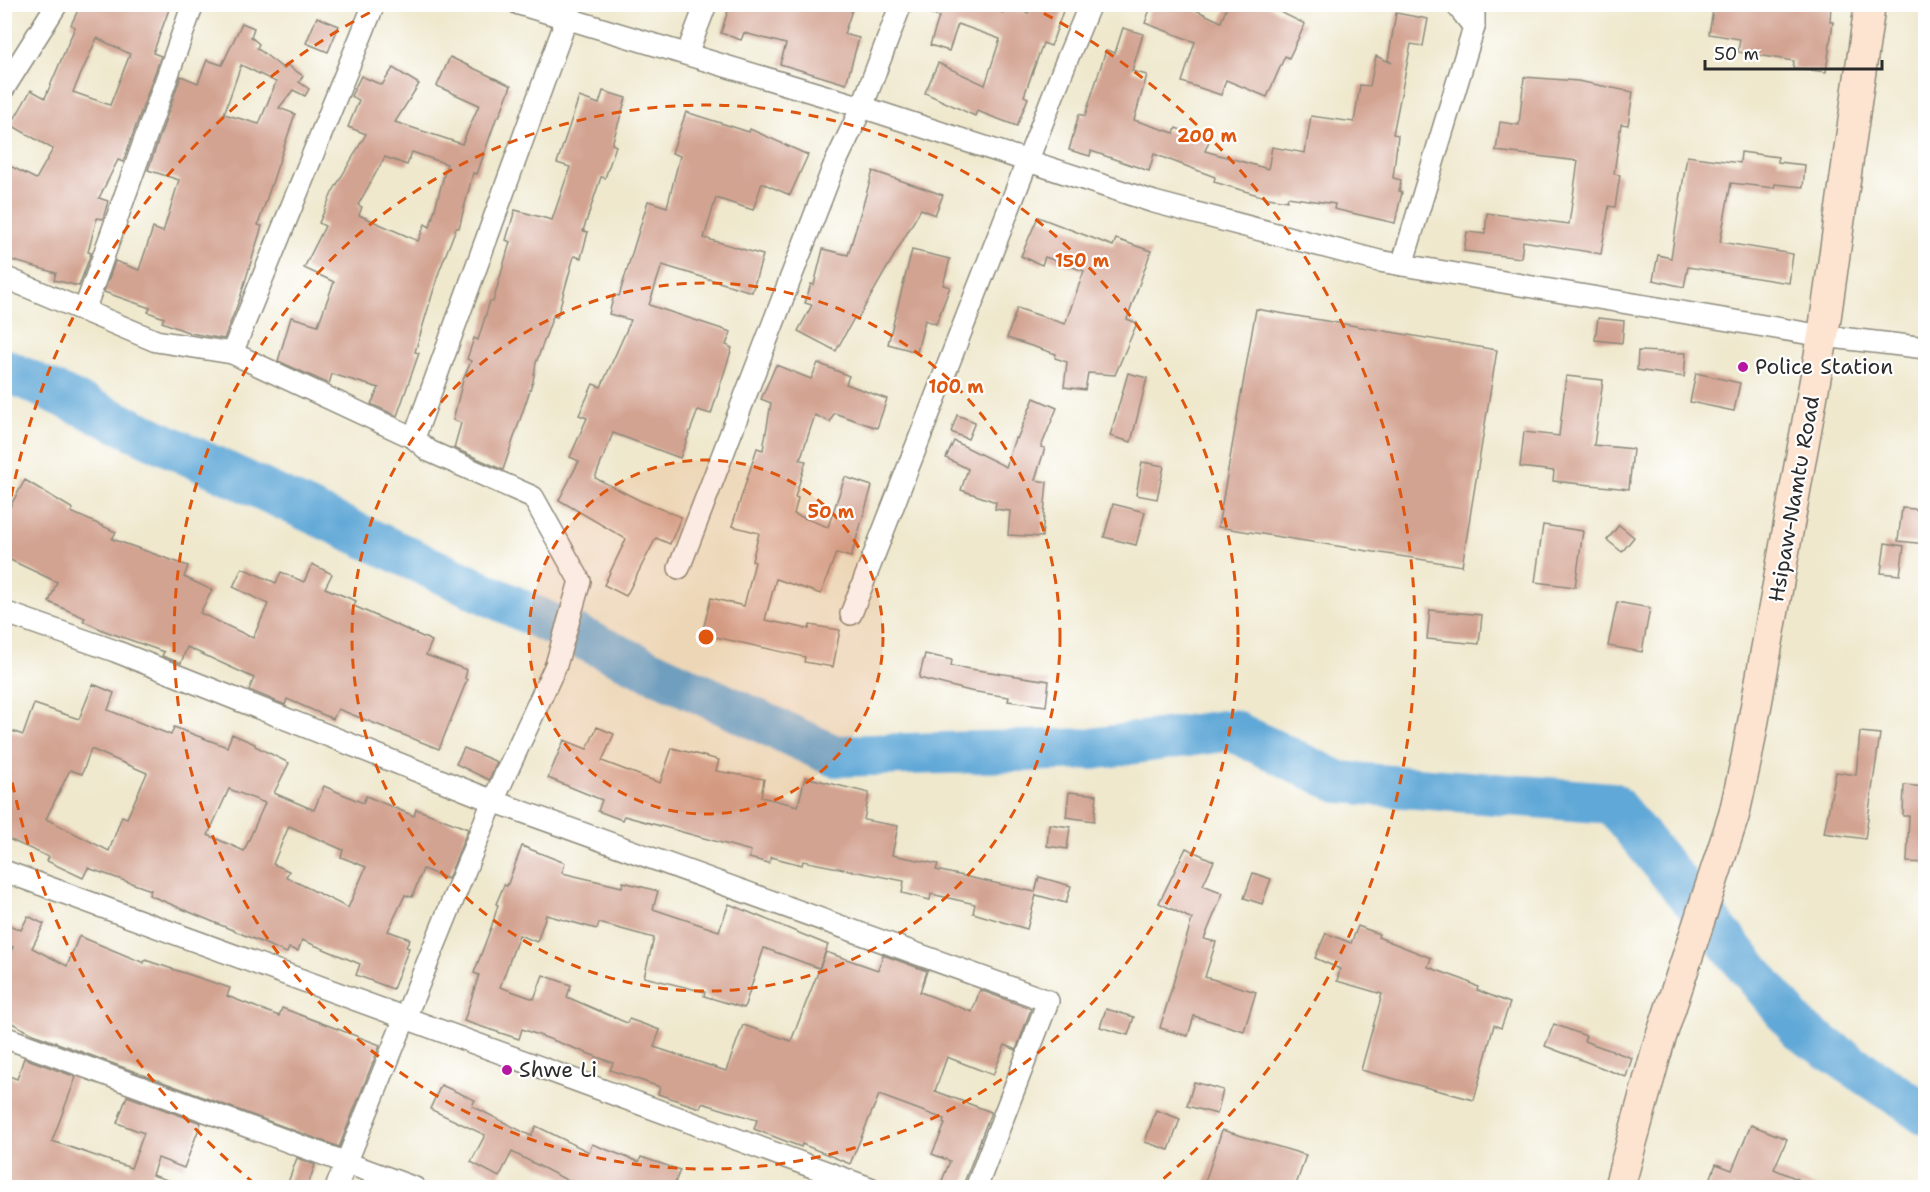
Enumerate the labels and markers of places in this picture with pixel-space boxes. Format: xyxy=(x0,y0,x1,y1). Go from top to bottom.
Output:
place label: Police Station xyxy=(1755,353,1893,381)
marker: Police Station xyxy=(1736,360,1750,374)
centre of rings xyxy=(696,627,716,647)
place label: Shwe Li xyxy=(519,1056,597,1084)
marker: Shwe Li xyxy=(500,1063,514,1077)

